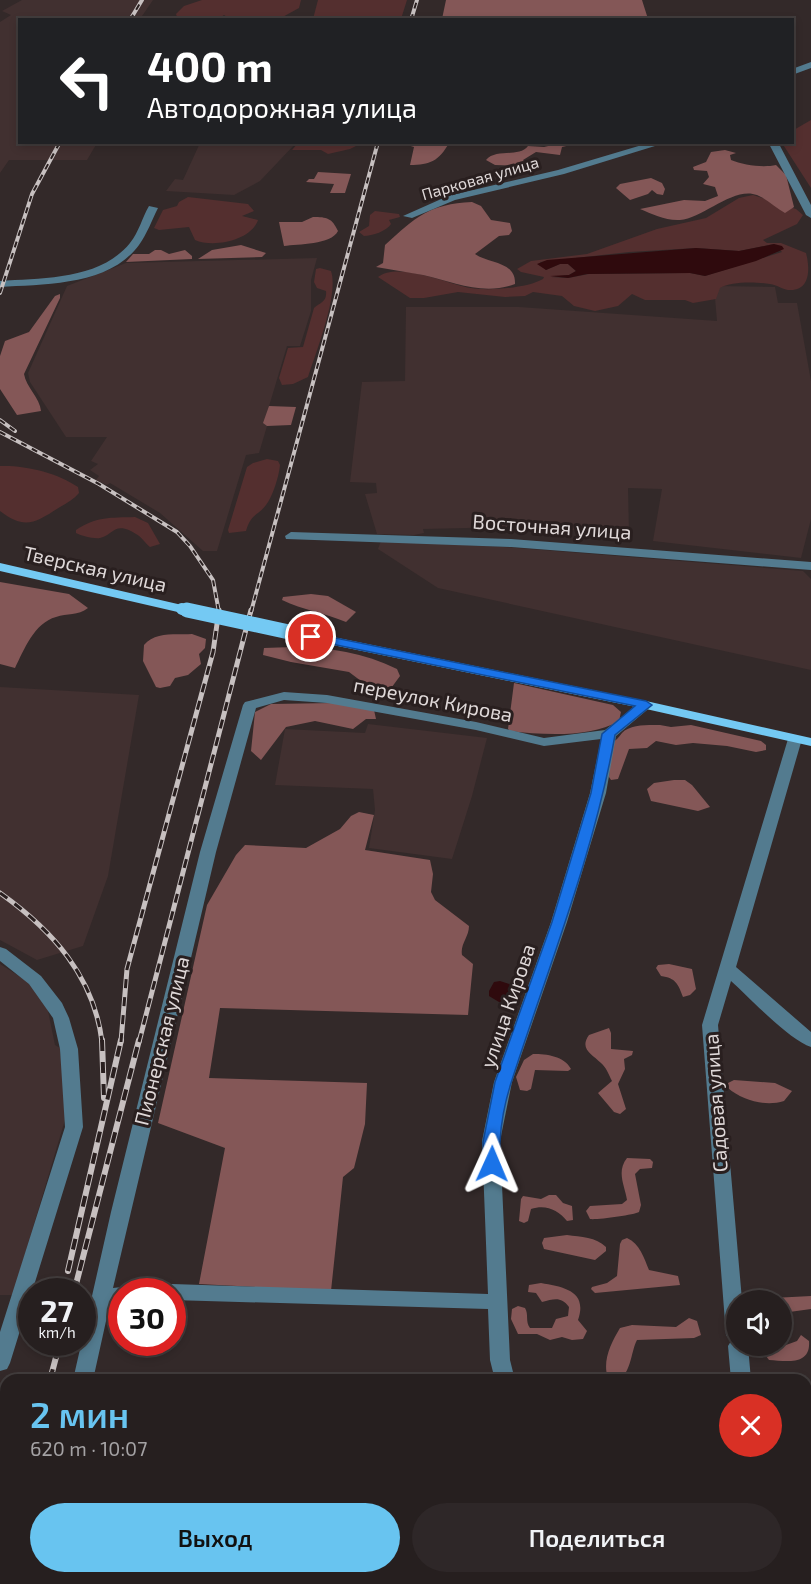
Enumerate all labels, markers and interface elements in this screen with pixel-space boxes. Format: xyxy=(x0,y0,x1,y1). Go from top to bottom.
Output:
text: 400 m xyxy=(147,40,273,90)
icon: left xyxy=(48,42,126,120)
text: Автодорожная улица xyxy=(147,91,417,123)
street label: Парковая улица xyxy=(419,152,541,204)
street label: Восточная улица xyxy=(472,508,632,545)
street label: Тверская улица xyxy=(21,540,169,597)
pin xyxy=(285,611,336,662)
icon: arrive xyxy=(294,620,327,653)
street label: переулок Кирова xyxy=(351,672,515,727)
street label: улица Кирова xyxy=(475,941,540,1071)
street label: Пионерская улица xyxy=(128,954,195,1128)
street label: Садовая улица xyxy=(698,1033,733,1173)
position arrow xyxy=(460,1132,524,1196)
speed limit sign: 30 xyxy=(108,1278,186,1356)
map controls xyxy=(726,1290,792,1356)
button: sound xyxy=(726,1290,792,1356)
text: 27 xyxy=(40,1292,74,1328)
text: km/h xyxy=(38,1323,76,1341)
text: 2 мин xyxy=(30,1392,129,1435)
button: close xyxy=(719,1394,782,1457)
text: 620 m · 10:07 xyxy=(30,1436,147,1460)
button: Выход xyxy=(30,1503,400,1572)
button: Поделиться xyxy=(412,1503,782,1572)

